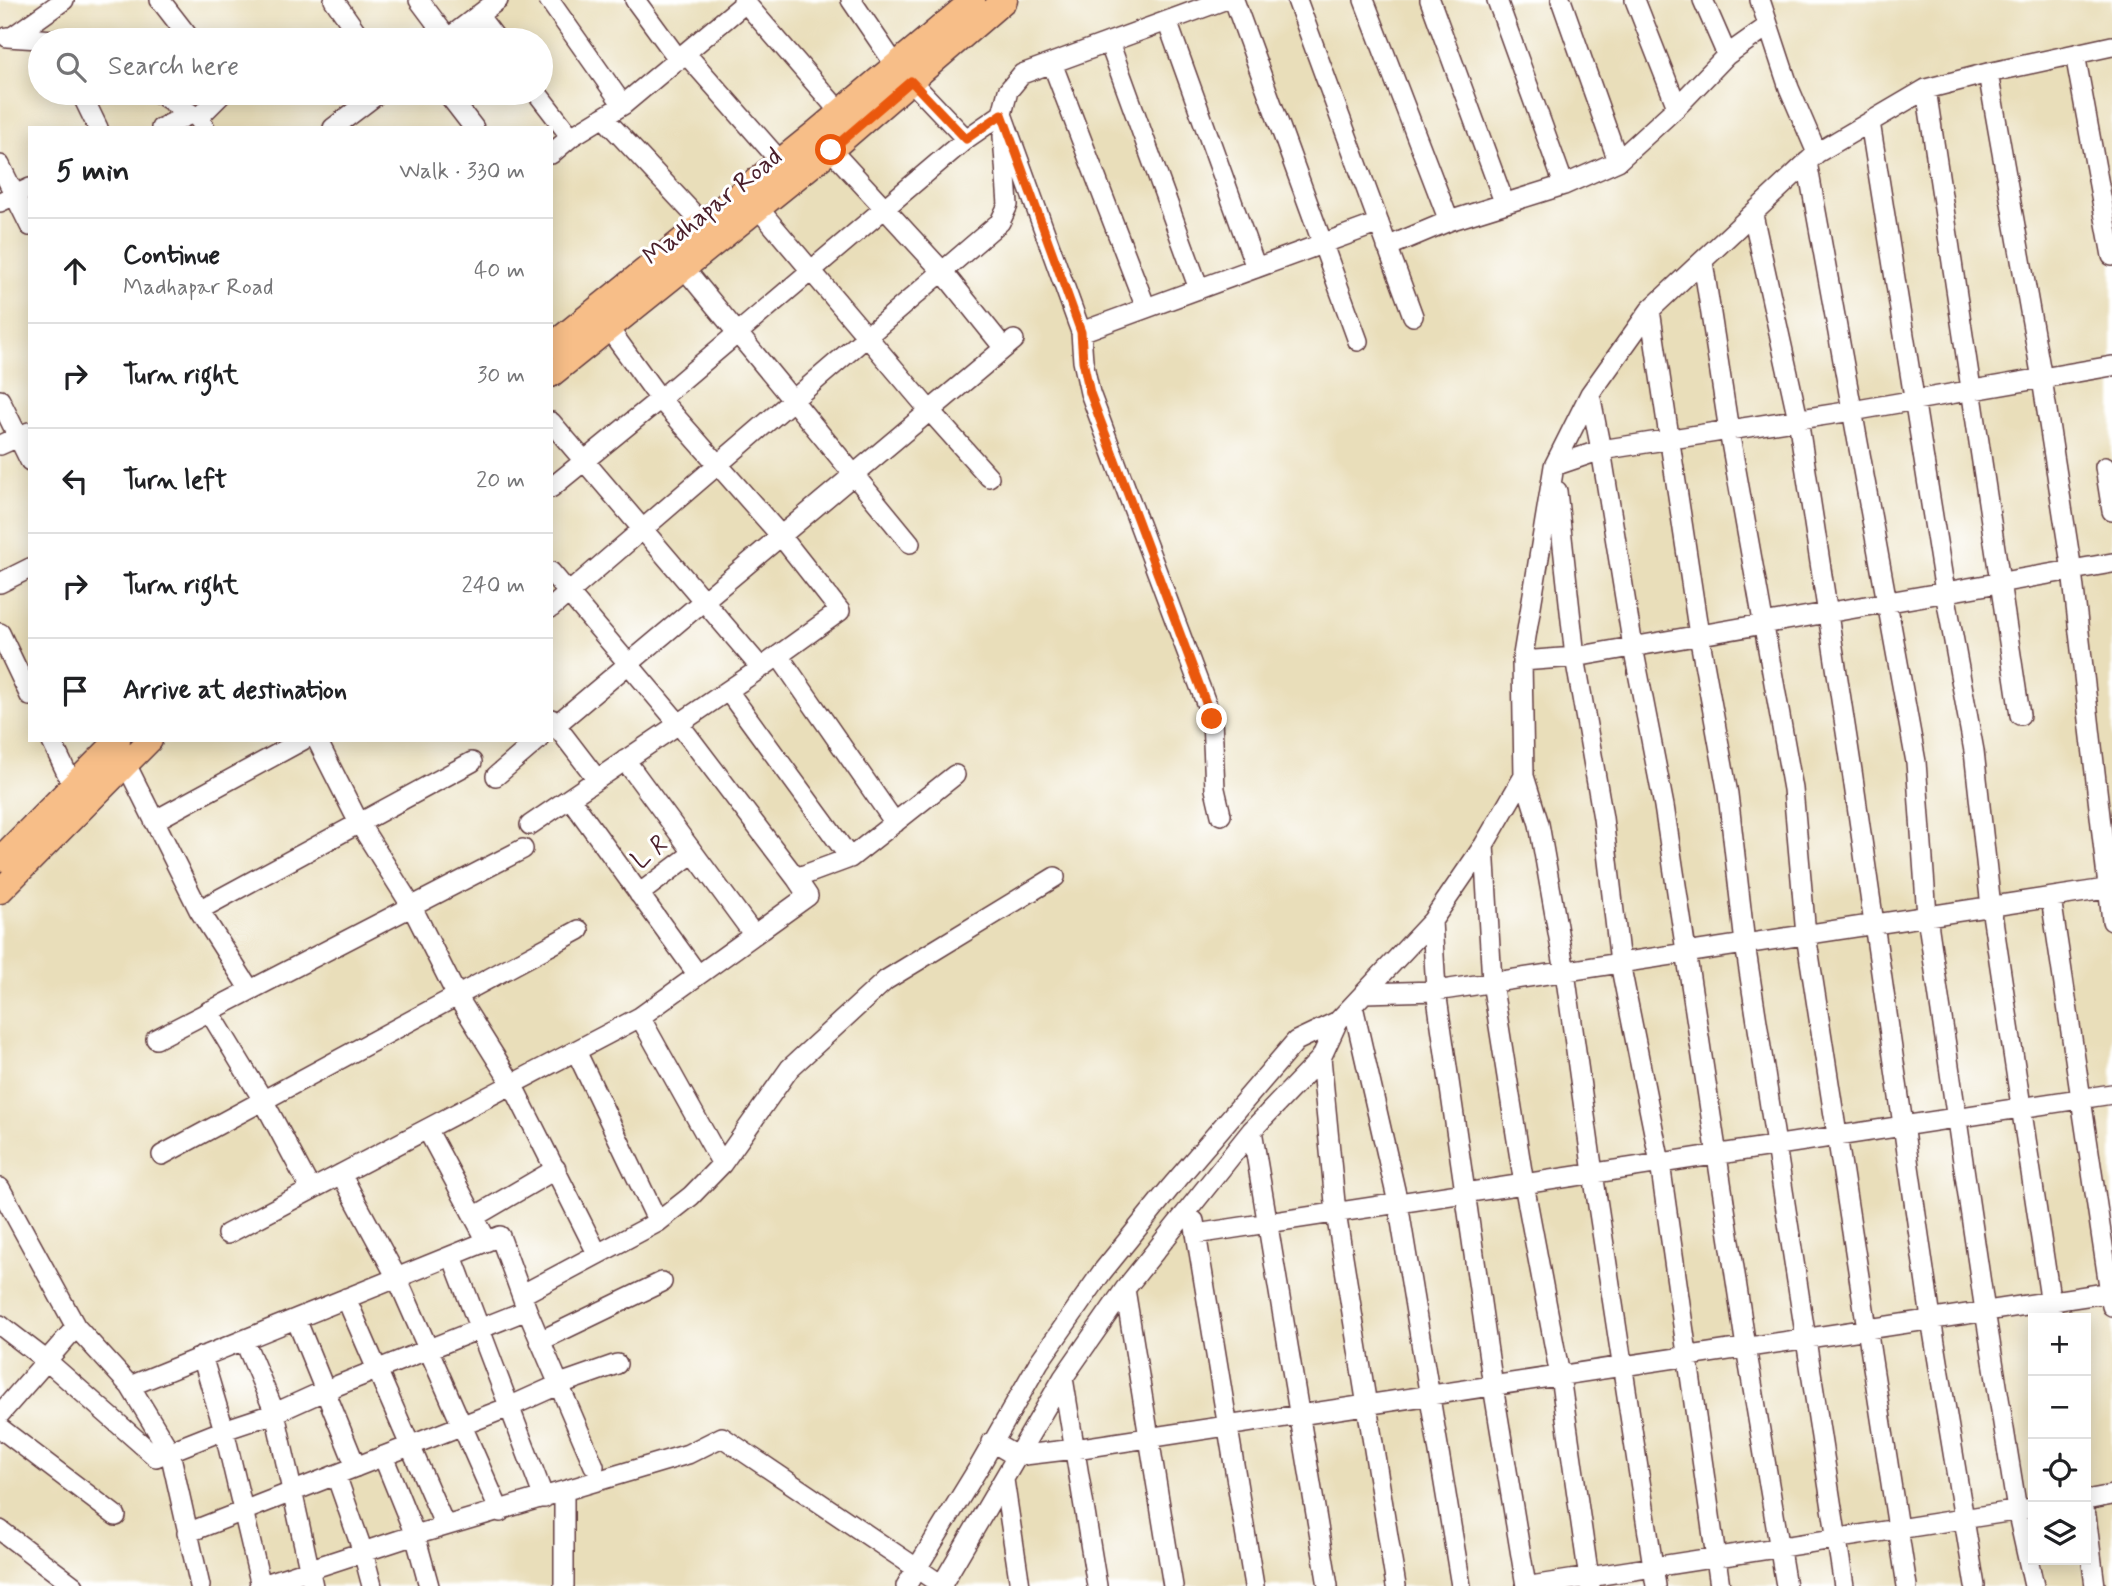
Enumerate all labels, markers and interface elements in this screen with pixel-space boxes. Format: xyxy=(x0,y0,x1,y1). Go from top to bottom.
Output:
search box xyxy=(28,28,553,105)
icon: search xyxy=(52,48,90,86)
text: Search here xyxy=(108,50,239,84)
route start xyxy=(815,134,846,165)
street label: Madhapar Road xyxy=(636,140,790,274)
text: 5 min xyxy=(56,152,130,191)
text: Walk · 330 m xyxy=(399,157,525,187)
text: Continue xyxy=(123,239,220,273)
icon: ahead xyxy=(56,252,94,290)
text: 40 m xyxy=(474,256,525,286)
text: Madhapar Road xyxy=(123,273,274,303)
icon: right xyxy=(56,357,94,395)
text: Turn right xyxy=(123,359,239,393)
text: 30 m xyxy=(477,361,525,391)
icon: left xyxy=(56,462,94,500)
text: Turn left xyxy=(123,464,227,498)
text: 20 m xyxy=(476,466,525,496)
icon: right xyxy=(56,567,94,605)
text: Turn right xyxy=(123,569,239,603)
text: 240 m xyxy=(461,571,525,601)
icon: arrive xyxy=(56,672,94,710)
text: Arrive at destination xyxy=(123,674,347,708)
route end xyxy=(1196,703,1227,734)
street label: L R xyxy=(625,828,675,878)
map controls xyxy=(2028,1313,2091,1565)
button: + xyxy=(2028,1313,2091,1376)
button: − xyxy=(2028,1376,2091,1439)
button: locate xyxy=(2028,1439,2091,1502)
button: layers xyxy=(2028,1502,2091,1565)

